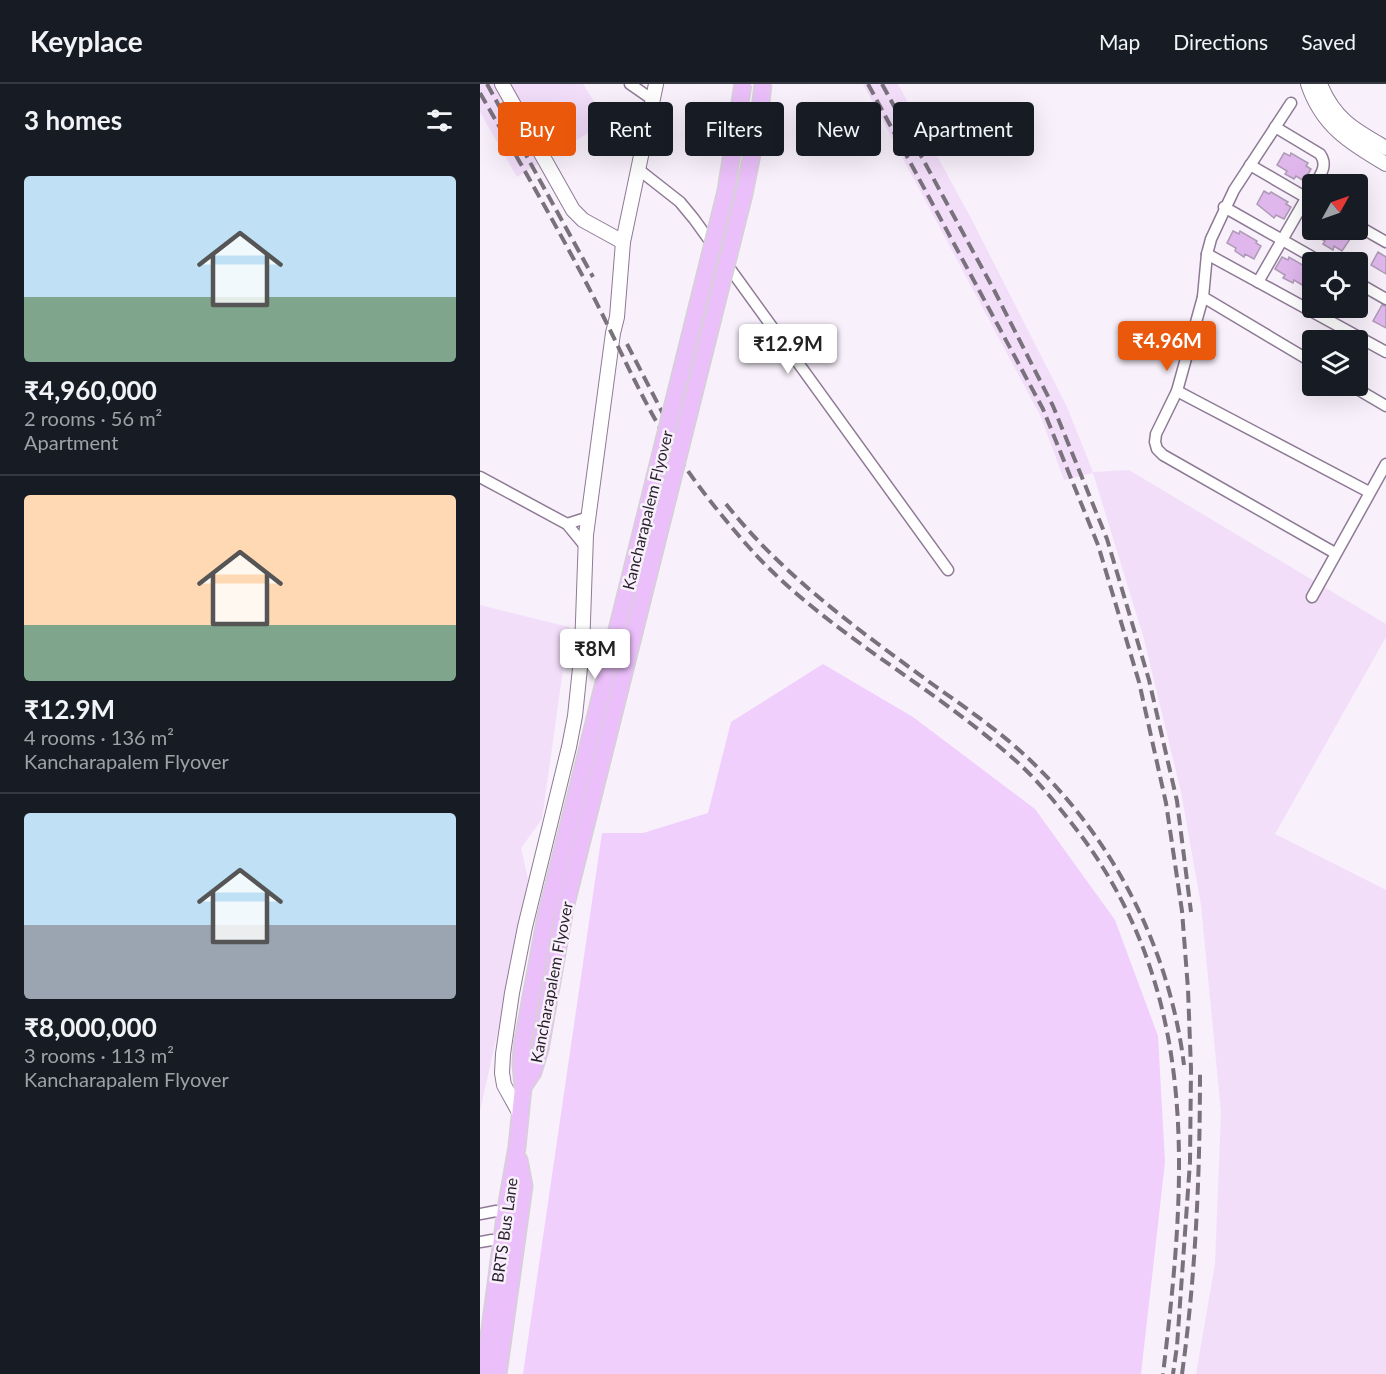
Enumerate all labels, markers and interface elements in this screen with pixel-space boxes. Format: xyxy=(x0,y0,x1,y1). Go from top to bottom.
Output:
text: Keyplace xyxy=(30,24,143,58)
text: Map xyxy=(1099,29,1140,54)
text: Directions xyxy=(1173,29,1268,54)
text: Saved xyxy=(1301,29,1356,54)
chip: Buy xyxy=(498,102,576,156)
chip: Rent xyxy=(588,102,673,156)
chip: Filters xyxy=(685,102,784,156)
chip: New xyxy=(796,102,881,156)
chip: Apartment xyxy=(893,102,1034,156)
text: 3 homes xyxy=(24,104,122,136)
icon: filters xyxy=(423,104,456,137)
north arrow xyxy=(1302,174,1368,240)
map controls xyxy=(1302,174,1368,396)
icon: home xyxy=(186,215,294,323)
button: locate xyxy=(1302,252,1368,318)
pin: ₹4.96M xyxy=(1118,321,1216,372)
pin: ₹12.9M xyxy=(739,324,837,375)
text: ₹4.96M xyxy=(1132,328,1202,352)
button: layers xyxy=(1302,330,1368,396)
text: ₹12.9M xyxy=(753,331,823,355)
text: ₹4,960,000 xyxy=(24,374,157,406)
text: 2 rooms · 56 m² xyxy=(24,406,162,430)
street label: Kancharapalem Flyover xyxy=(618,428,676,592)
text: Apartment xyxy=(24,430,118,454)
icon: home xyxy=(186,534,294,642)
pin: ₹8M xyxy=(566,629,624,680)
text: ₹8M xyxy=(574,636,616,660)
text: ₹12.9M xyxy=(24,693,115,725)
text: 4 rooms · 136 m² xyxy=(24,725,174,749)
text: Kancharapalem Flyover xyxy=(24,749,229,773)
icon: home xyxy=(186,852,294,960)
street label: Kancharapalem Flyover xyxy=(526,900,576,1064)
text: ₹8,000,000 xyxy=(24,1011,157,1043)
text: 3 rooms · 113 m² xyxy=(24,1043,174,1067)
text: Kancharapalem Flyover xyxy=(24,1067,229,1091)
street label: BRTS Bus Lane xyxy=(487,1176,521,1284)

